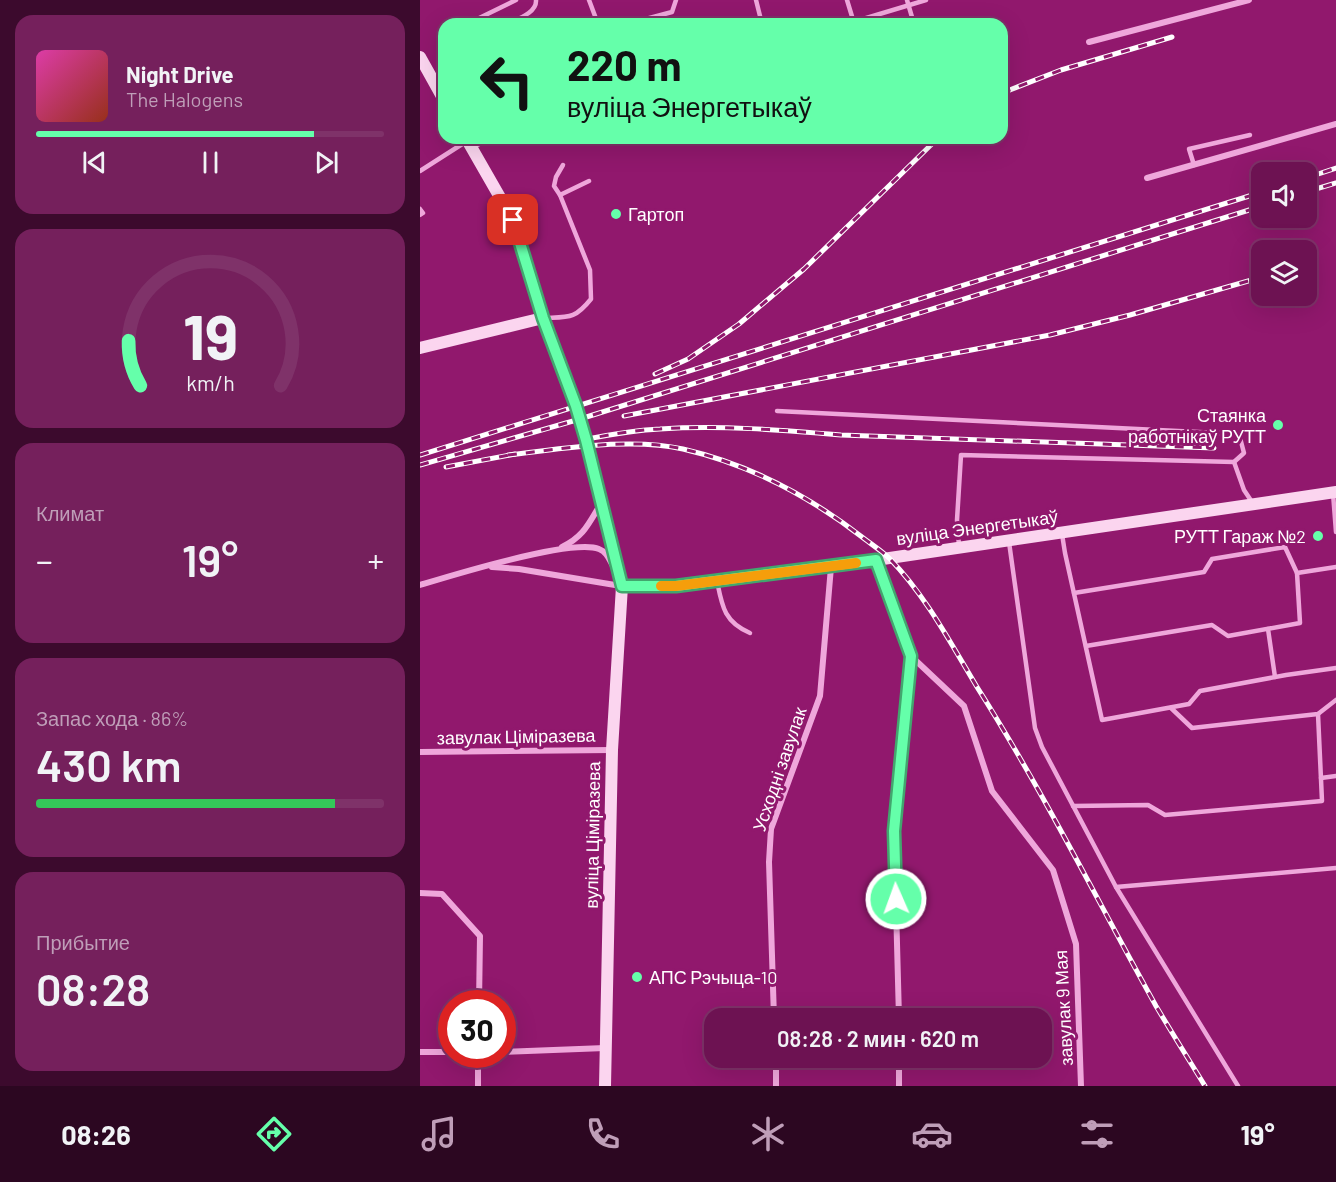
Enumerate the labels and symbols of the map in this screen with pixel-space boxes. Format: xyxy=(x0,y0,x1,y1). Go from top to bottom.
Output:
pin xyxy=(487,194,538,245)
place label: Гартоп xyxy=(628,203,684,225)
marker: Гартоп xyxy=(609,207,623,221)
place label: Стаянка работнікаў РУТТ xyxy=(1128,404,1267,447)
marker: Стаянка работнікаў РУТТ xyxy=(1271,418,1285,432)
street label: вуліца Энергетыкаў xyxy=(895,505,1059,549)
place label: РУТТ Гараж №2 xyxy=(1174,525,1306,547)
marker: РУТТ Гараж №2 xyxy=(1311,529,1325,543)
street label: Усходні завулак xyxy=(747,704,811,834)
street label: завулак Ціміразева xyxy=(436,724,597,748)
street label: вуліца Ціміразева xyxy=(580,760,604,909)
position arrow xyxy=(864,867,928,931)
street label: завулак 9 Мая xyxy=(1049,950,1077,1066)
place label: АПС Рэчыца-10 xyxy=(649,966,777,988)
marker: АПС Рэчыца-10 xyxy=(630,970,644,984)
speed limit sign: 30 xyxy=(438,990,516,1068)

